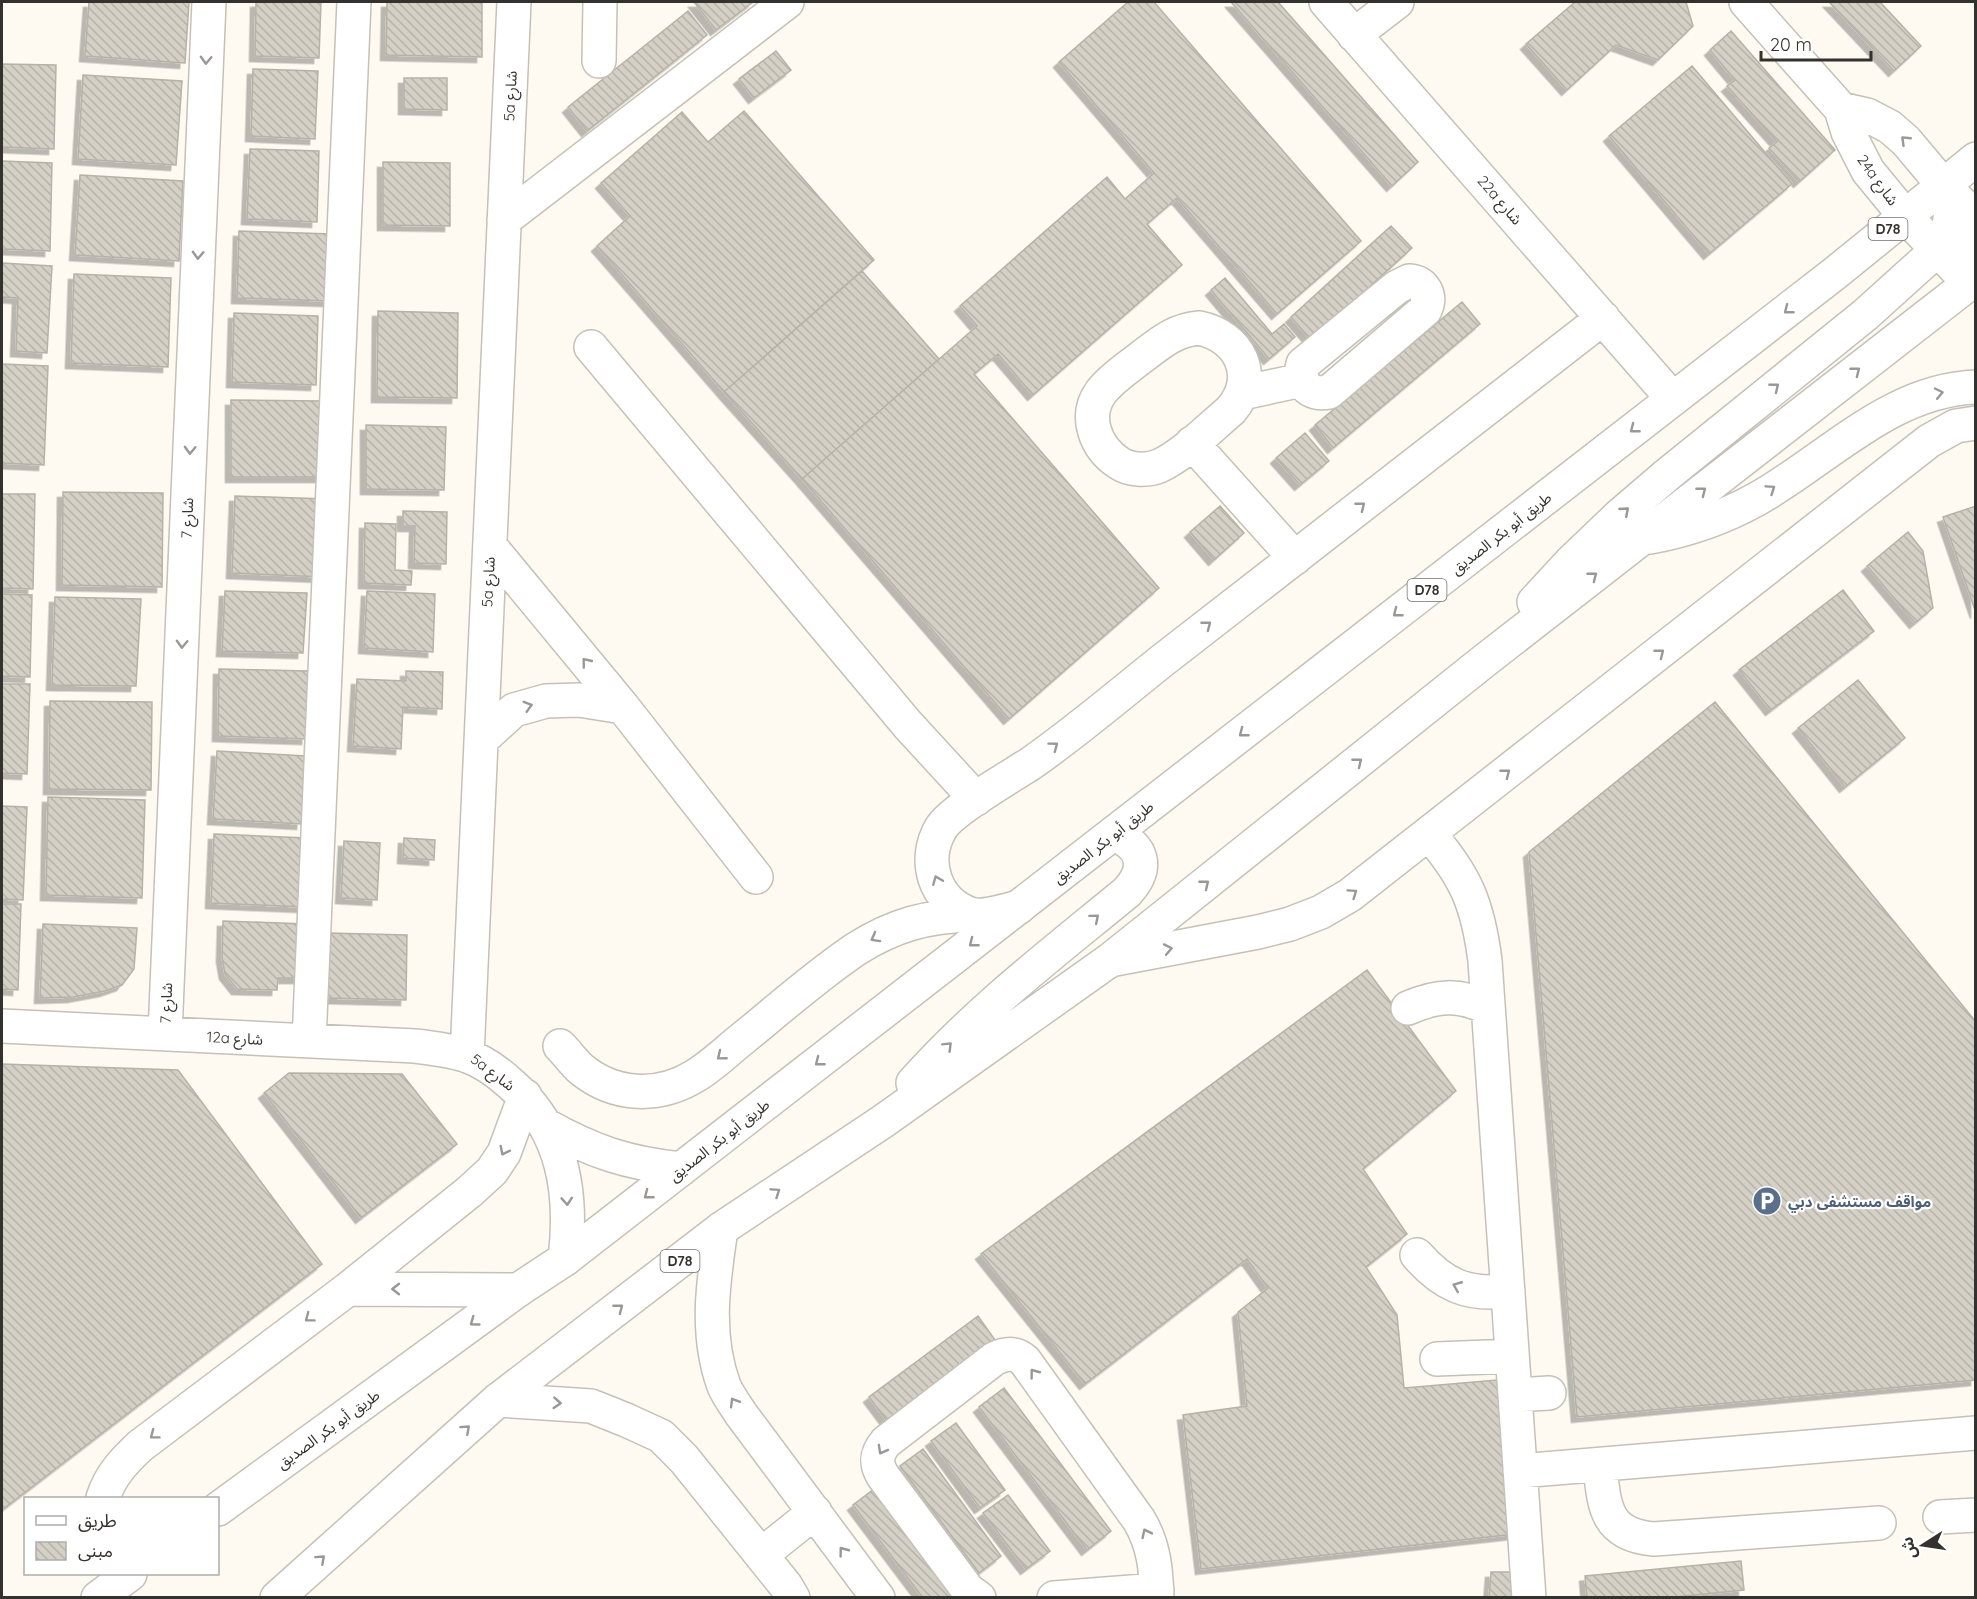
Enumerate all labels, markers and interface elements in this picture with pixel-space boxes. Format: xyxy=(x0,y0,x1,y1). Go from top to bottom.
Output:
scale bar xyxy=(1761,24,1870,62)
text: 20 m xyxy=(1770,33,1812,56)
one-way arrow xyxy=(200,55,213,64)
street label: 5a شارع xyxy=(499,70,524,122)
one-way arrow xyxy=(1901,137,1912,148)
street label: 24a شارع xyxy=(1851,151,1903,211)
street label: 22a شارع xyxy=(1471,171,1527,231)
road number: D78 xyxy=(1868,218,1908,240)
one-way arrow xyxy=(192,250,205,259)
one-way arrow xyxy=(1784,302,1795,313)
one-way arrow xyxy=(1849,368,1860,379)
one-way arrow xyxy=(1769,384,1780,395)
one-way arrow xyxy=(1934,387,1944,400)
one-way arrow xyxy=(1630,422,1641,433)
one-way arrow xyxy=(183,445,196,454)
one-way arrow xyxy=(1765,485,1775,497)
one-way arrow xyxy=(1695,487,1706,498)
street label: طريق أبو بكر الصديق xyxy=(1447,488,1556,579)
street label: شارع 7 xyxy=(177,497,200,539)
one-way arrow xyxy=(1355,502,1366,513)
one-way arrow xyxy=(1618,507,1629,518)
street label: 5a شارع xyxy=(477,556,502,608)
one-way arrow xyxy=(1586,572,1597,583)
road number: D78 xyxy=(1408,579,1446,601)
one-way arrow xyxy=(1393,606,1404,617)
one-way arrow xyxy=(1201,622,1212,633)
one-way arrow xyxy=(175,640,188,649)
one-way arrow xyxy=(1653,649,1664,660)
one-way arrow xyxy=(582,658,593,669)
one-way arrow xyxy=(523,701,533,714)
one-way arrow xyxy=(1239,726,1250,737)
one-way arrow xyxy=(1047,742,1058,753)
one-way arrow xyxy=(1351,759,1362,770)
one-way arrow xyxy=(1500,770,1511,781)
street label: طريق أبو بكر الصديق xyxy=(1049,797,1158,888)
one-way arrow xyxy=(931,875,944,885)
one-way arrow xyxy=(1199,880,1210,891)
one-way arrow xyxy=(1346,889,1357,900)
one-way arrow xyxy=(1088,915,1099,926)
one-way arrow xyxy=(871,931,882,942)
one-way arrow xyxy=(969,936,980,947)
one-way arrow xyxy=(1163,943,1173,956)
street label: شارع 7 xyxy=(156,982,179,1024)
street label: 12a شارع xyxy=(206,1027,264,1052)
one-way arrow xyxy=(940,1042,951,1053)
street label: 5a شارع xyxy=(465,1049,519,1097)
one-way arrow xyxy=(716,1049,727,1060)
one-way arrow xyxy=(815,1055,826,1066)
street label: طريق أبو بكر الصديق xyxy=(665,1095,774,1186)
one-way arrow xyxy=(500,1145,511,1155)
parking icon: مواقف مستشفى دبي xyxy=(1751,1185,1783,1217)
one-way arrow xyxy=(644,1187,655,1198)
one-way arrow xyxy=(770,1188,780,1200)
place label: مواقف مستشفى دبي xyxy=(1788,1192,1931,1213)
one-way arrow xyxy=(561,1197,574,1206)
road number: D78 xyxy=(660,1250,700,1272)
one-way arrow xyxy=(1453,1281,1464,1293)
one-way arrow xyxy=(392,1283,401,1295)
one-way arrow xyxy=(612,1304,623,1315)
one-way arrow xyxy=(305,1310,316,1321)
one-way arrow xyxy=(469,1315,480,1326)
one-way arrow xyxy=(1030,1369,1041,1380)
street label: طريق أبو بكر الصديق xyxy=(273,1385,384,1474)
one-way arrow xyxy=(552,1396,561,1409)
one-way arrow xyxy=(729,1398,741,1408)
one-way arrow xyxy=(459,1425,470,1436)
one-way arrow xyxy=(149,1428,160,1439)
one-way arrow xyxy=(878,1444,889,1454)
legend xyxy=(24,1497,219,1575)
text: طريق xyxy=(78,1509,117,1532)
north arrow xyxy=(1893,1515,1953,1575)
one-way arrow xyxy=(1141,1528,1153,1539)
text: ش xyxy=(1896,1535,1920,1561)
text: مبنى xyxy=(78,1539,113,1562)
one-way arrow xyxy=(839,1546,850,1557)
one-way arrow xyxy=(314,1555,325,1566)

